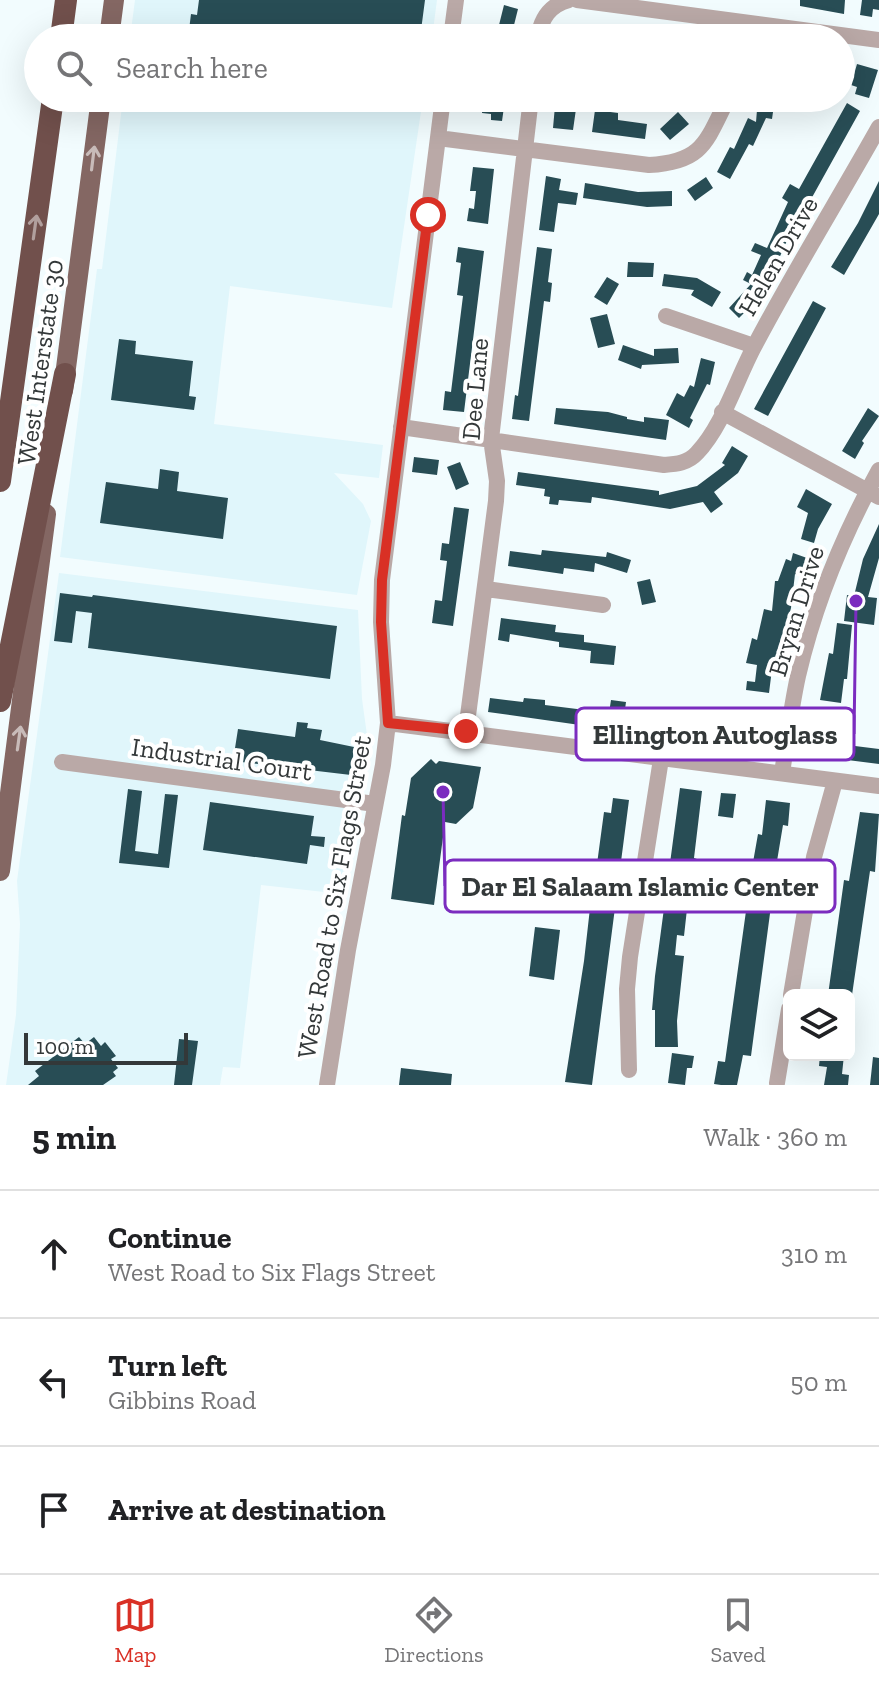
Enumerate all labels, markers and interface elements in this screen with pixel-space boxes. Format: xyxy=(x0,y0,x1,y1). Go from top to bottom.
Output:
search box xyxy=(24,24,855,112)
icon: search xyxy=(52,46,96,90)
text: Search here xyxy=(116,50,268,86)
one-way arrow xyxy=(86,146,101,171)
street label: Helen Drive xyxy=(731,191,825,321)
route start xyxy=(410,197,446,233)
one-way arrow xyxy=(28,215,43,240)
street label: West Interstate 30 xyxy=(10,257,70,467)
street label: Dee Lane xyxy=(455,337,495,441)
street label: Bryan Drive xyxy=(761,542,831,680)
callout: Ellington Autoglass xyxy=(576,708,854,760)
route end xyxy=(448,713,484,749)
text: Ellington Autoglass xyxy=(592,718,838,751)
one-way arrow xyxy=(12,726,27,751)
street label: Industrial Court xyxy=(130,730,315,788)
street label: West Road to Six Flags Street xyxy=(290,733,378,1061)
callout: Dar El Salaam Islamic Center xyxy=(445,860,835,912)
text: Dar El Salaam Islamic Center xyxy=(461,870,819,903)
map controls xyxy=(783,989,855,1061)
button: layers xyxy=(783,989,855,1061)
scale bar xyxy=(24,1029,188,1065)
text: 100 m xyxy=(36,1033,94,1060)
text: 5 min xyxy=(32,1117,116,1158)
text: Walk · 360 m xyxy=(704,1121,847,1153)
text: Continue xyxy=(108,1220,232,1256)
icon: ahead xyxy=(32,1232,76,1276)
text: 310 m xyxy=(781,1238,847,1270)
text: West Road to Six Flags Street xyxy=(108,1256,435,1288)
text: Turn left xyxy=(108,1348,227,1384)
icon: left xyxy=(32,1360,76,1404)
text: 50 m xyxy=(790,1366,847,1398)
text: Gibbins Road xyxy=(108,1384,256,1416)
icon: arrive xyxy=(32,1488,76,1532)
text: Arrive at destination xyxy=(108,1492,385,1528)
tab: Map xyxy=(113,1593,157,1668)
tab: Directions xyxy=(384,1593,484,1668)
tab: Saved xyxy=(710,1593,766,1668)

